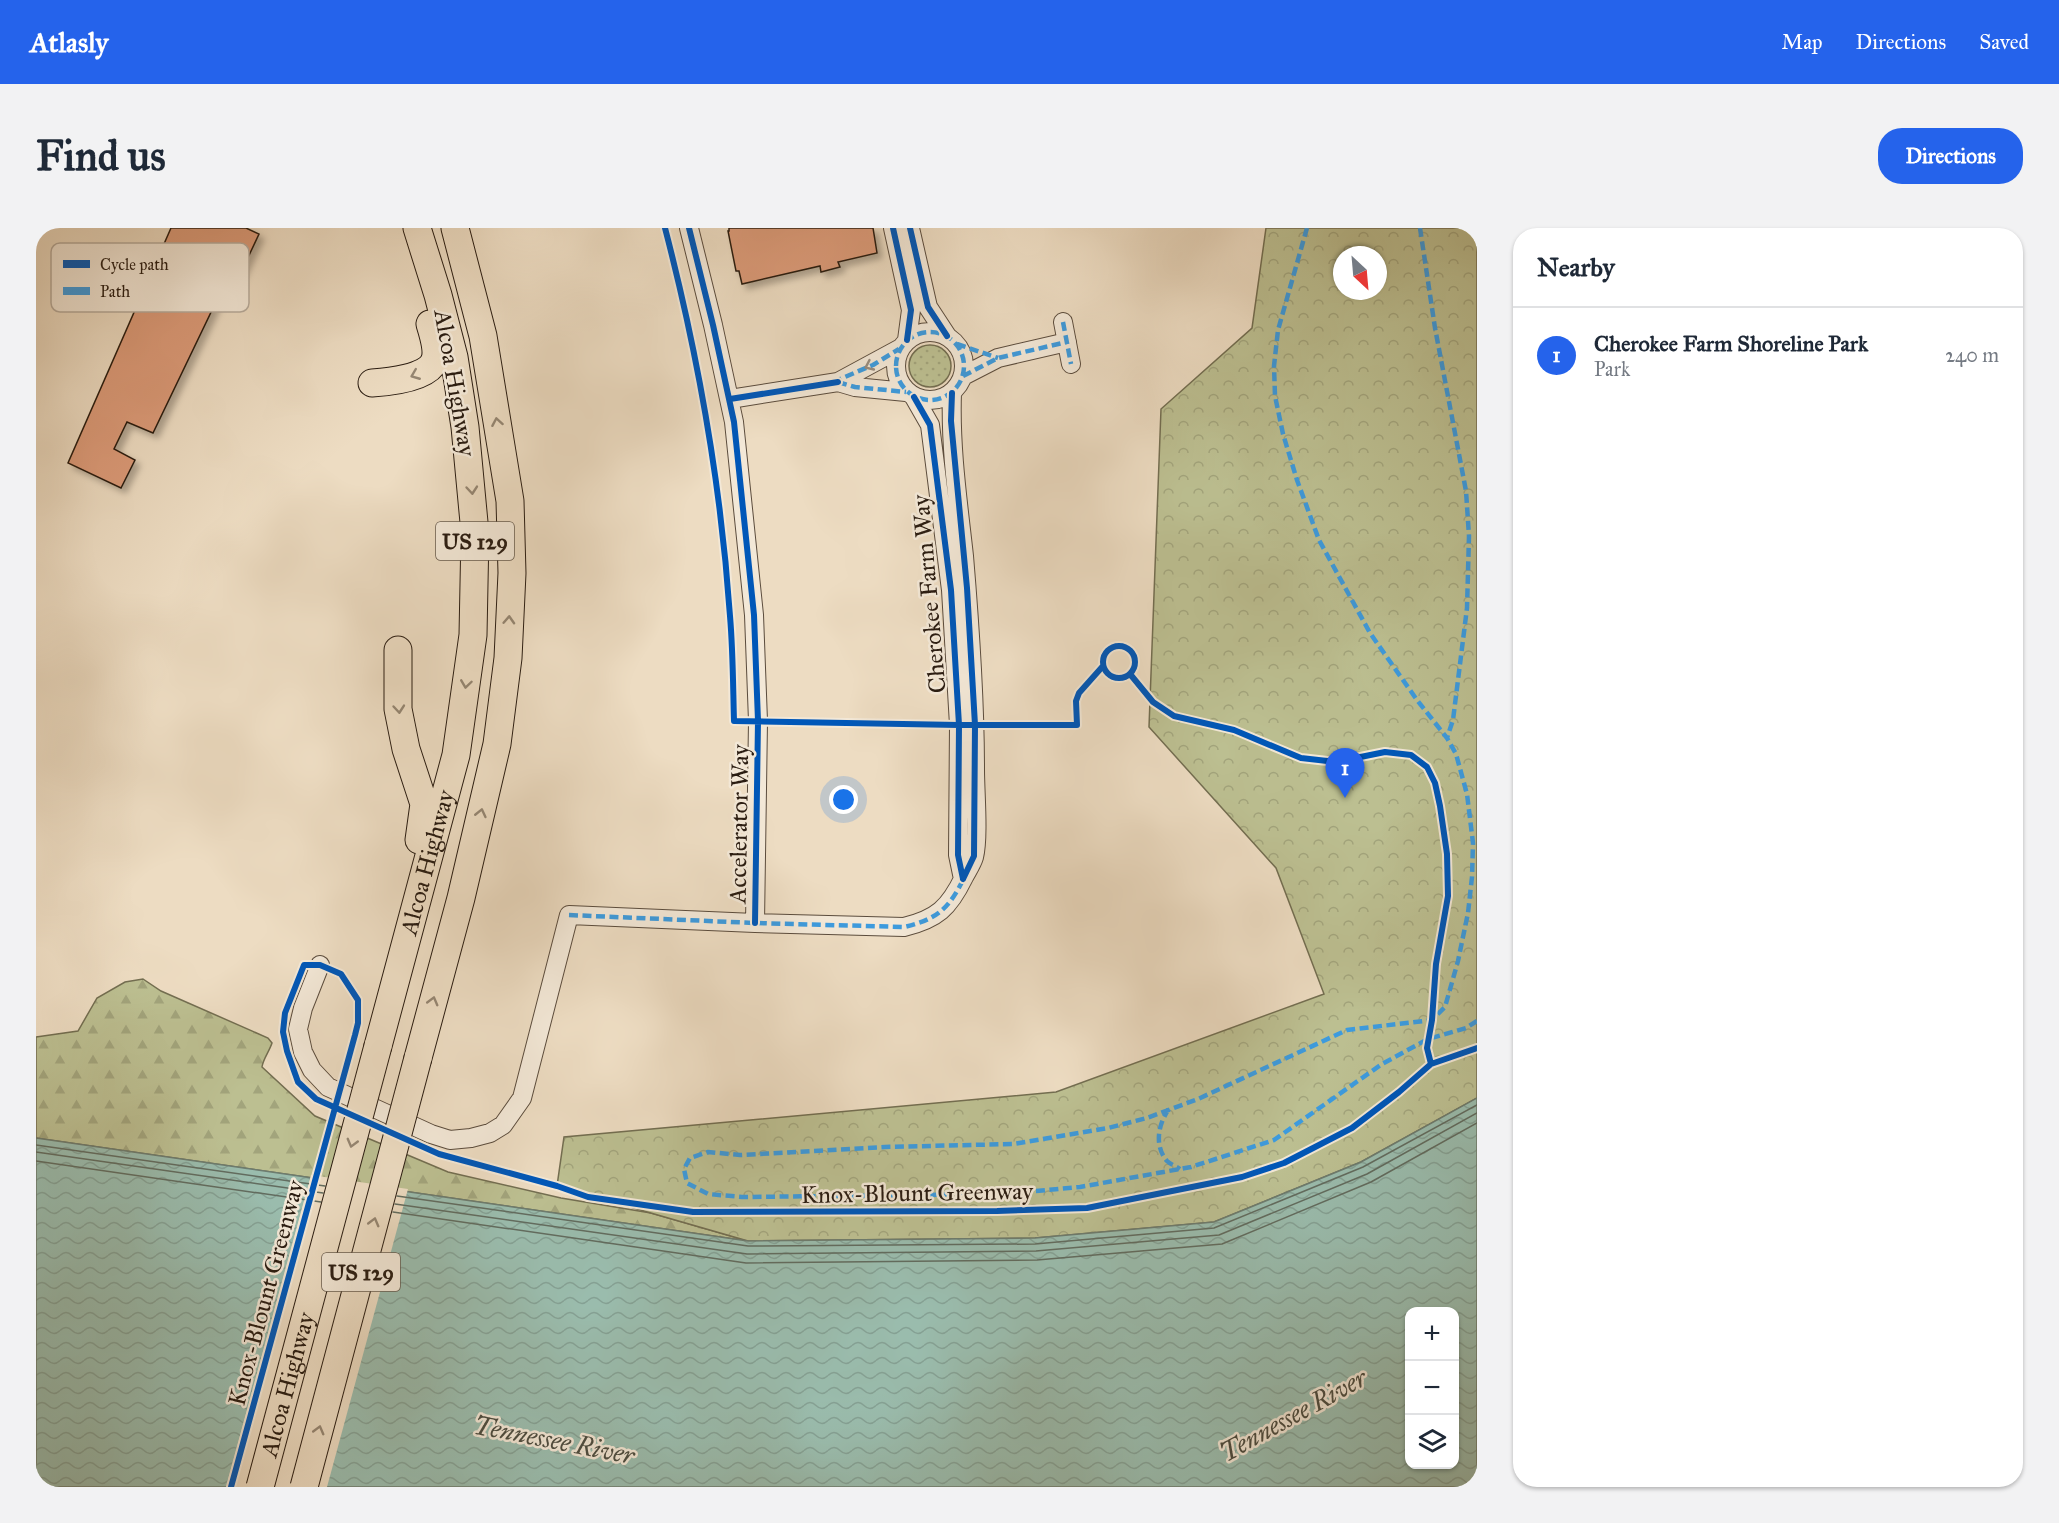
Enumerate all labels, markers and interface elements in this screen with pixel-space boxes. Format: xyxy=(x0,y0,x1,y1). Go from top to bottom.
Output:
text: Atlasly xyxy=(30,25,108,60)
text: Map xyxy=(1782,29,1823,55)
text: Directions xyxy=(1856,29,1946,55)
text: Saved xyxy=(1979,29,2029,55)
button: Directions xyxy=(1878,128,2023,184)
text: Find us xyxy=(36,130,166,182)
legend xyxy=(51,243,249,312)
north arrow xyxy=(1333,246,1387,300)
text: Nearby xyxy=(1537,251,1615,283)
text: Cycle path xyxy=(100,255,169,274)
text: Path xyxy=(100,282,130,301)
street label: Alcoa Highway xyxy=(427,306,483,460)
text: Cherokee Farm Shoreline Park xyxy=(1594,330,1868,357)
text: 1 xyxy=(1553,343,1560,367)
text: 240 m xyxy=(1945,343,1999,367)
text: Park xyxy=(1594,357,1630,381)
one-way arrow xyxy=(864,359,875,371)
one-way arrow xyxy=(410,368,421,380)
one-way arrow xyxy=(492,418,504,427)
one-way arrow xyxy=(465,485,478,495)
street label: Cherokee Farm Way xyxy=(905,493,953,694)
road number: US 129 xyxy=(436,522,514,560)
one-way arrow xyxy=(503,616,516,625)
one-way arrow xyxy=(460,680,472,689)
one-way arrow xyxy=(392,704,405,713)
street label: Accelerator Way xyxy=(723,743,755,905)
pin: 1 xyxy=(1326,748,1364,798)
your location xyxy=(829,785,858,814)
street label: Alcoa Highway xyxy=(393,786,461,939)
one-way arrow xyxy=(474,808,487,818)
one-way arrow xyxy=(426,997,438,1007)
one-way arrow xyxy=(347,1138,359,1148)
street label: Knox-Blount Greenway xyxy=(221,1176,311,1409)
street label: Knox-Blount Greenway xyxy=(801,1176,1034,1210)
one-way arrow xyxy=(367,1217,380,1227)
road number: US 129 xyxy=(322,1253,400,1291)
map controls xyxy=(1405,1307,1459,1469)
button: + xyxy=(1405,1307,1459,1361)
street label: Alcoa Highway xyxy=(253,1308,321,1461)
water label: Tennessee River xyxy=(1214,1361,1373,1469)
button: − xyxy=(1405,1361,1459,1415)
water label: Tennessee River xyxy=(471,1409,638,1471)
button: layers xyxy=(1405,1415,1459,1469)
one-way arrow xyxy=(312,1426,324,1436)

